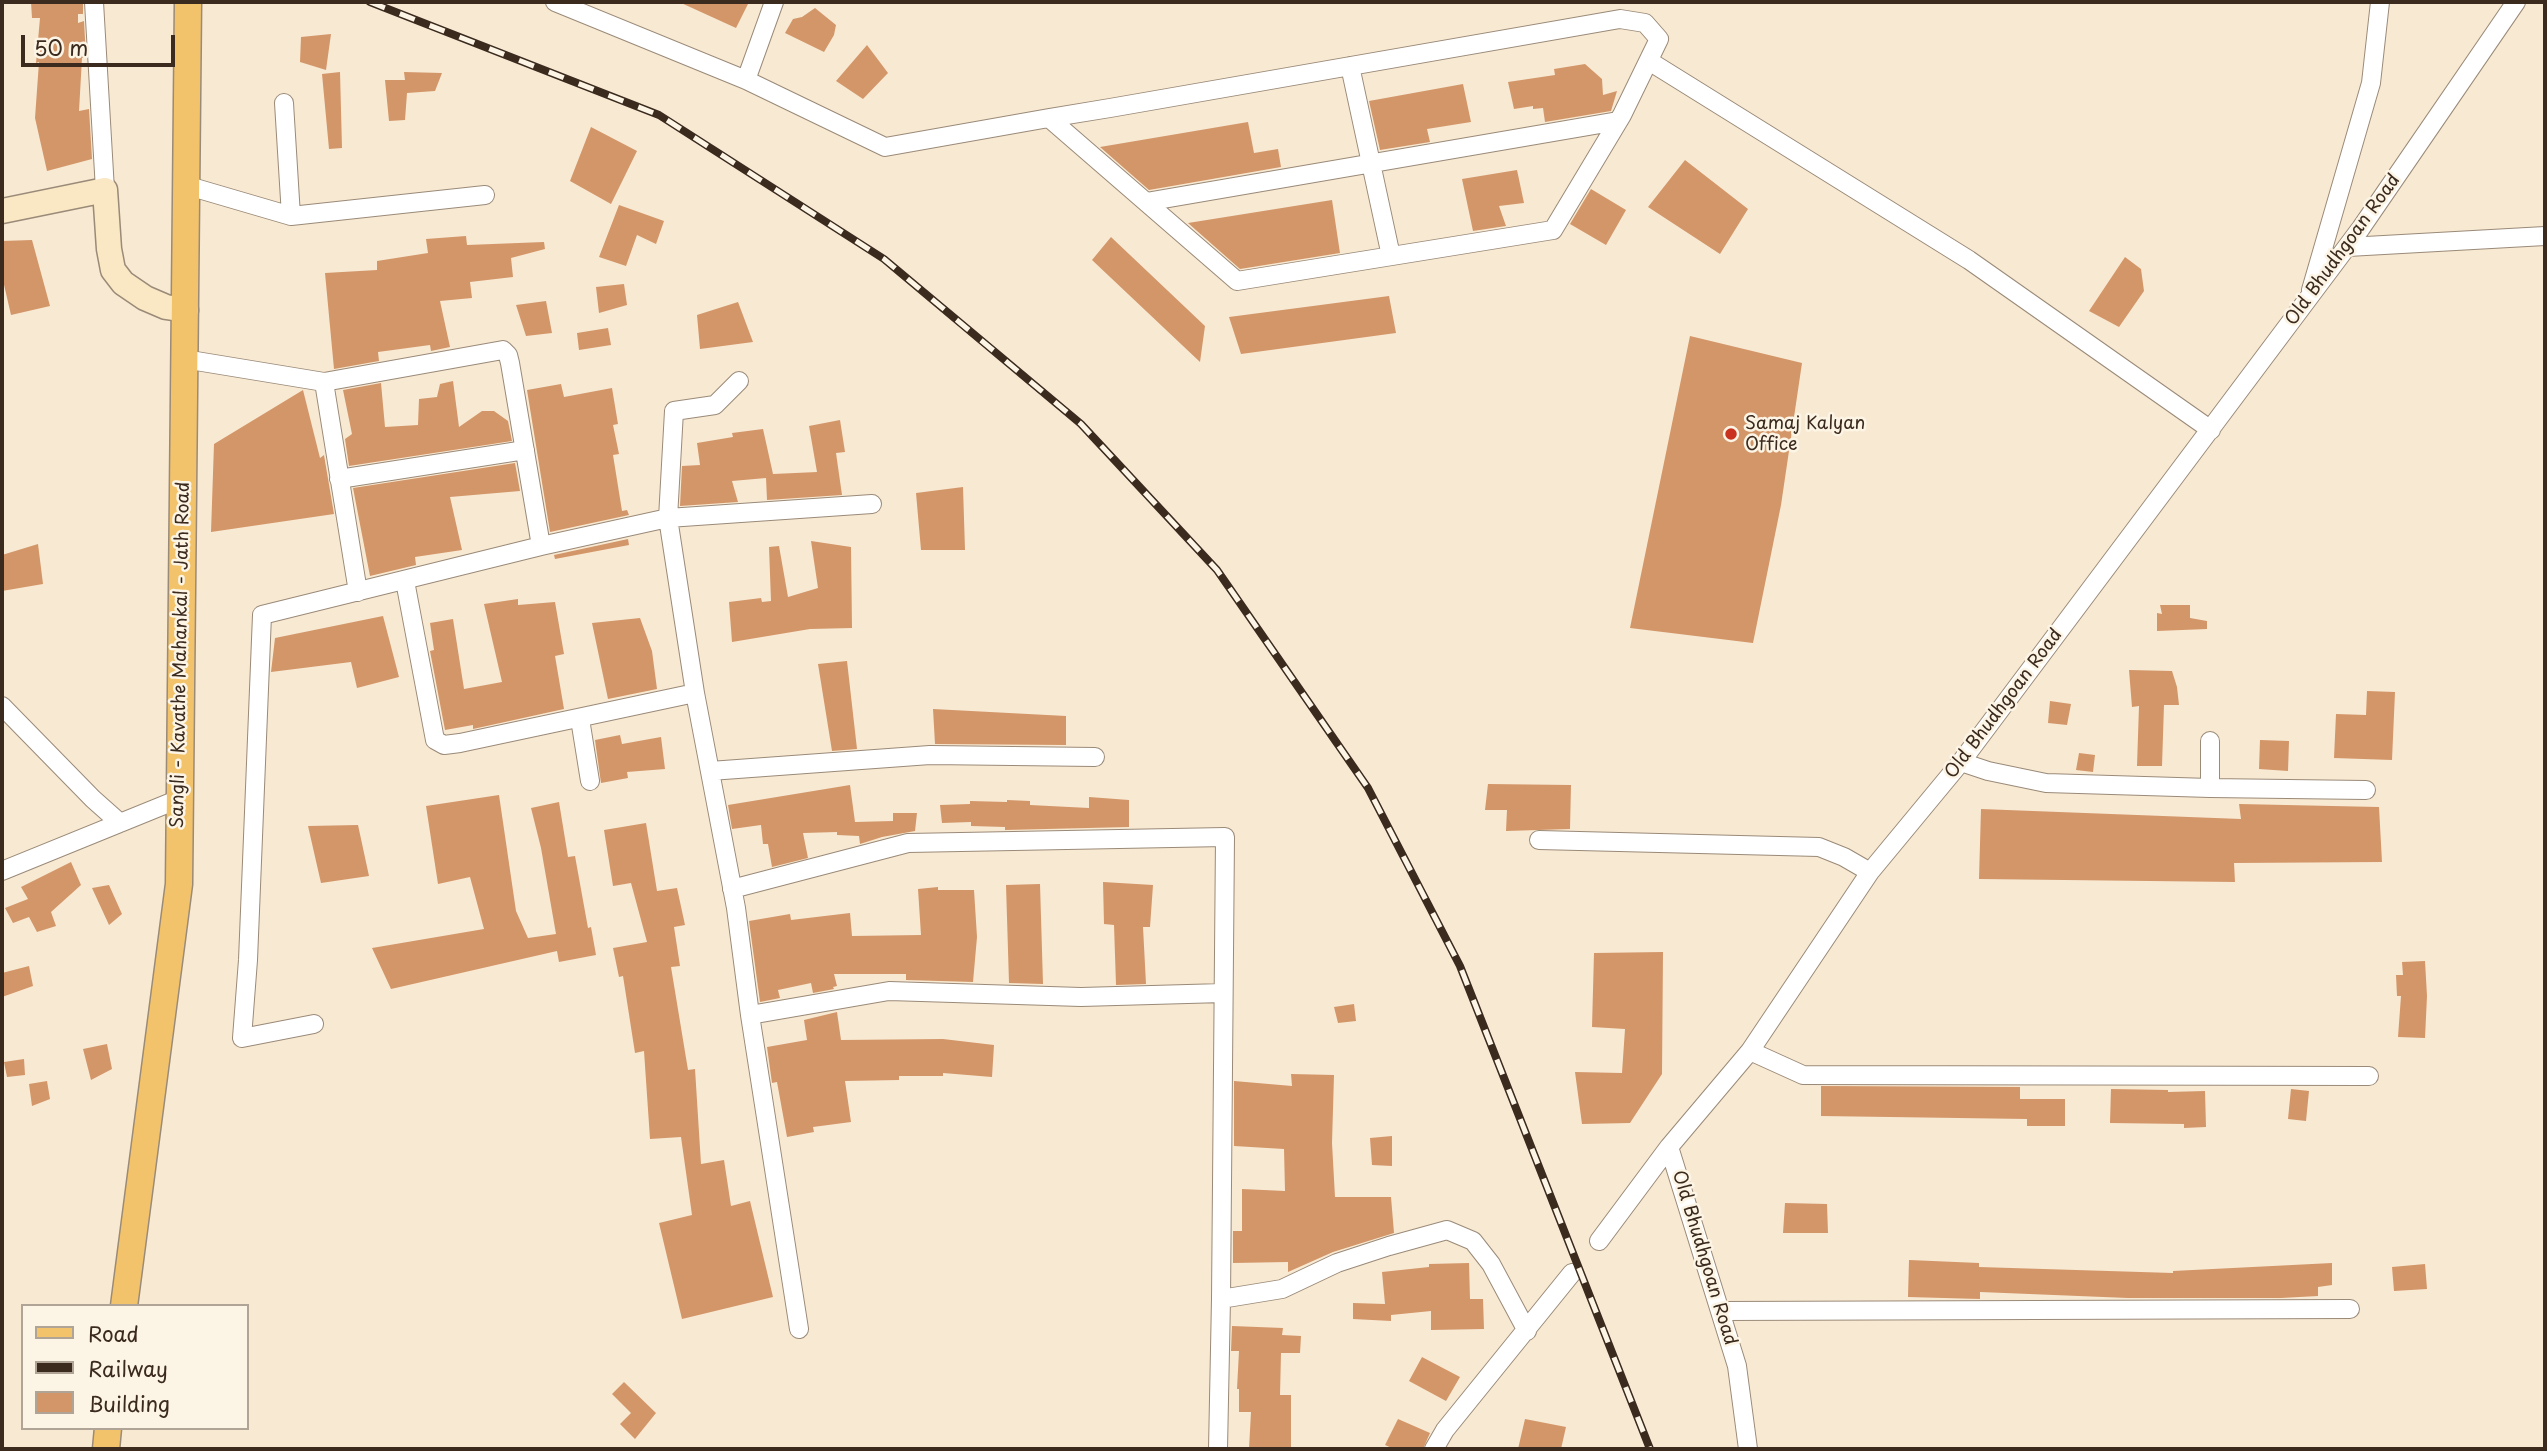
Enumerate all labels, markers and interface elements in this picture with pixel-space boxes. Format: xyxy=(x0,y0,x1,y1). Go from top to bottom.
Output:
scale bar xyxy=(24,21,178,65)
text: 50 m xyxy=(34,31,88,63)
street label: Old Bhudhgoan Road xyxy=(2281,170,2405,330)
place label: Samaj Kalyan Office xyxy=(1745,413,1865,456)
marker: Samaj Kalyan Office xyxy=(1723,426,1739,442)
street label: Sangli - Kavathe Mahankal - Jath Road xyxy=(167,482,195,828)
street label: Old Bhudhgoan Road xyxy=(1941,625,2067,783)
street label: Old Bhudhgoan Road xyxy=(1667,1168,1741,1348)
legend xyxy=(21,1304,248,1430)
text: Road xyxy=(88,1317,139,1349)
text: Railway xyxy=(88,1352,168,1384)
text: Building xyxy=(88,1387,170,1419)

